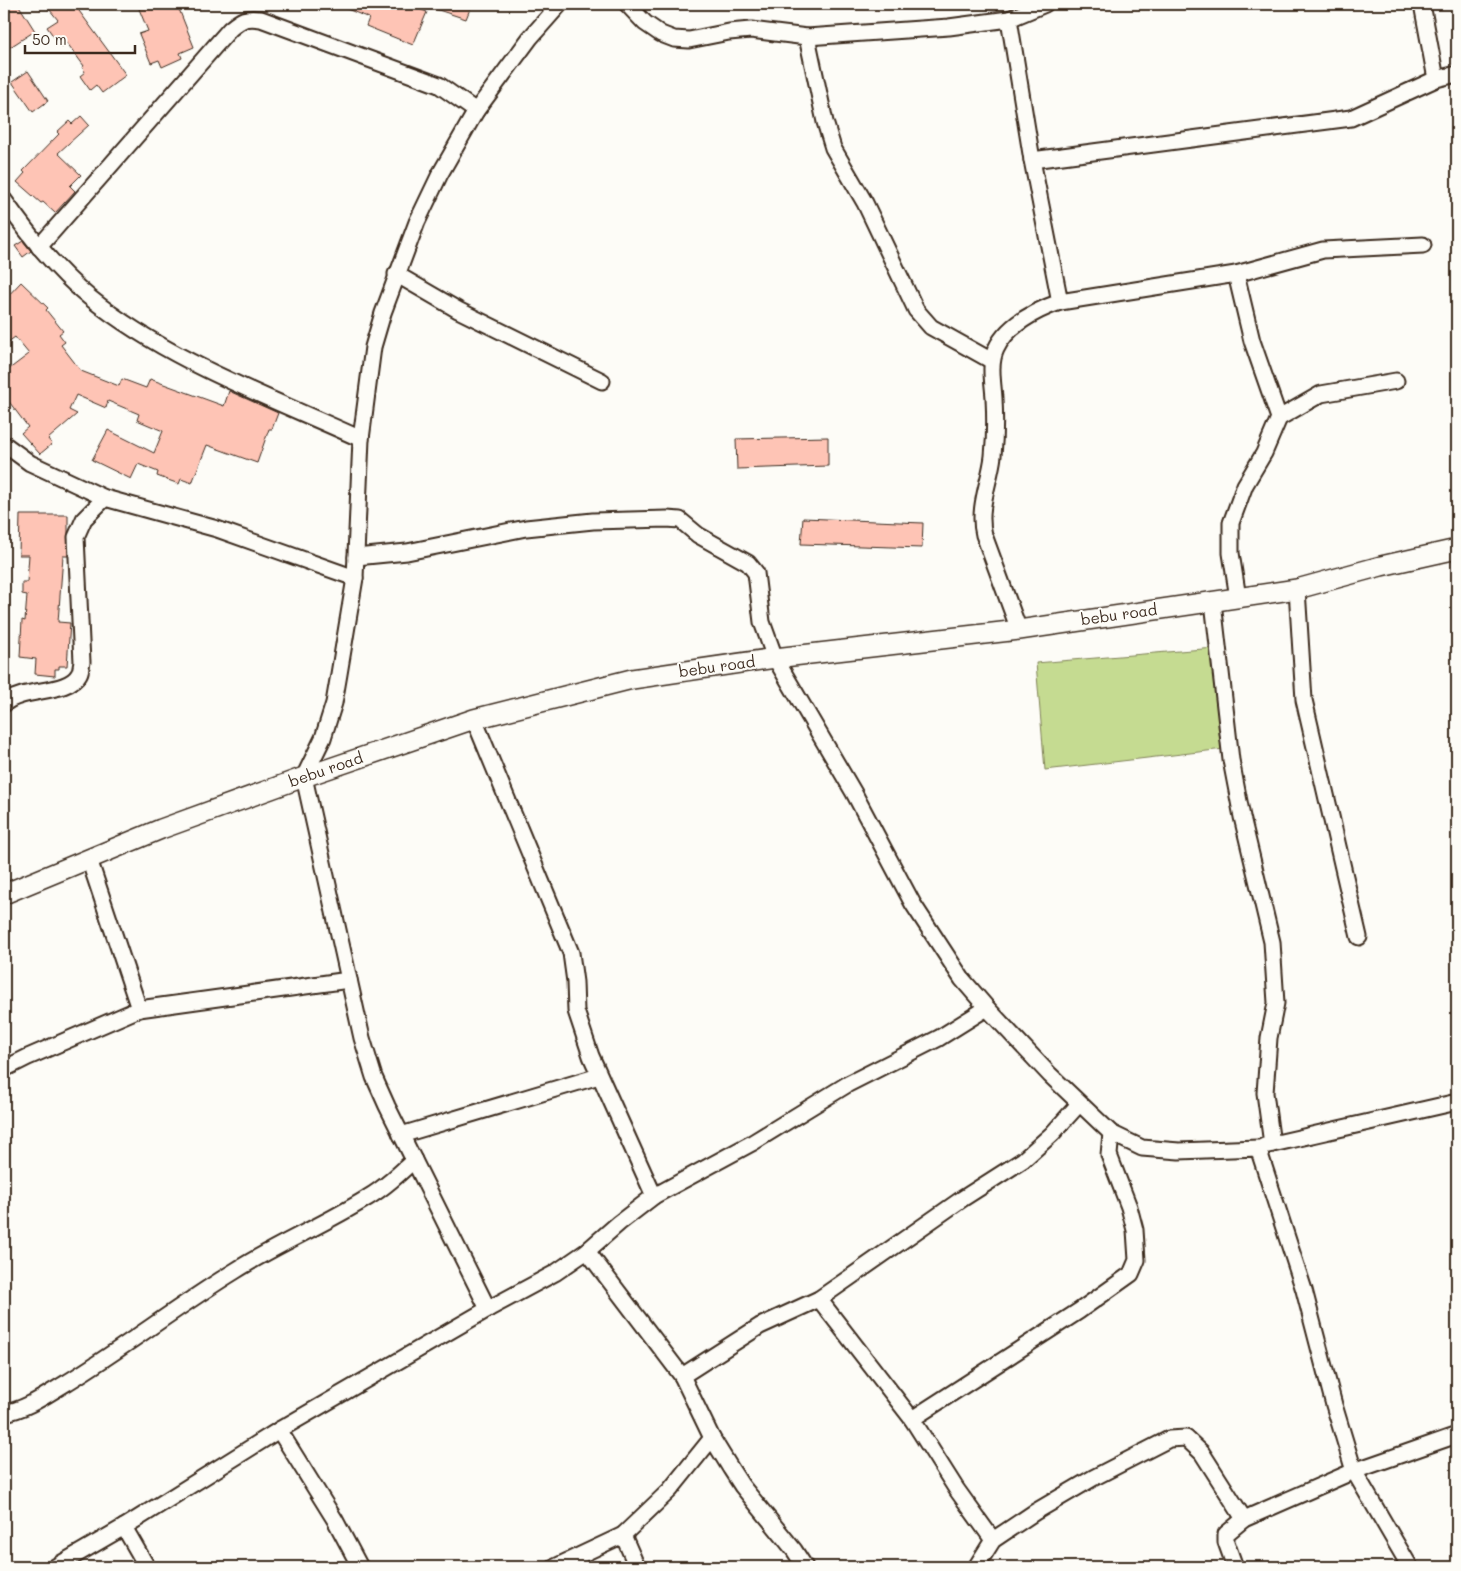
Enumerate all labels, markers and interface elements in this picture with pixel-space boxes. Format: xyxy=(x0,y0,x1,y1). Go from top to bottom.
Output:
scale bar xyxy=(25,22,135,54)
text: 50 m xyxy=(32,29,67,49)
street label: bebu road xyxy=(1079,599,1158,629)
street label: bebu road xyxy=(677,651,756,681)
street label: bebu road xyxy=(286,747,365,791)

